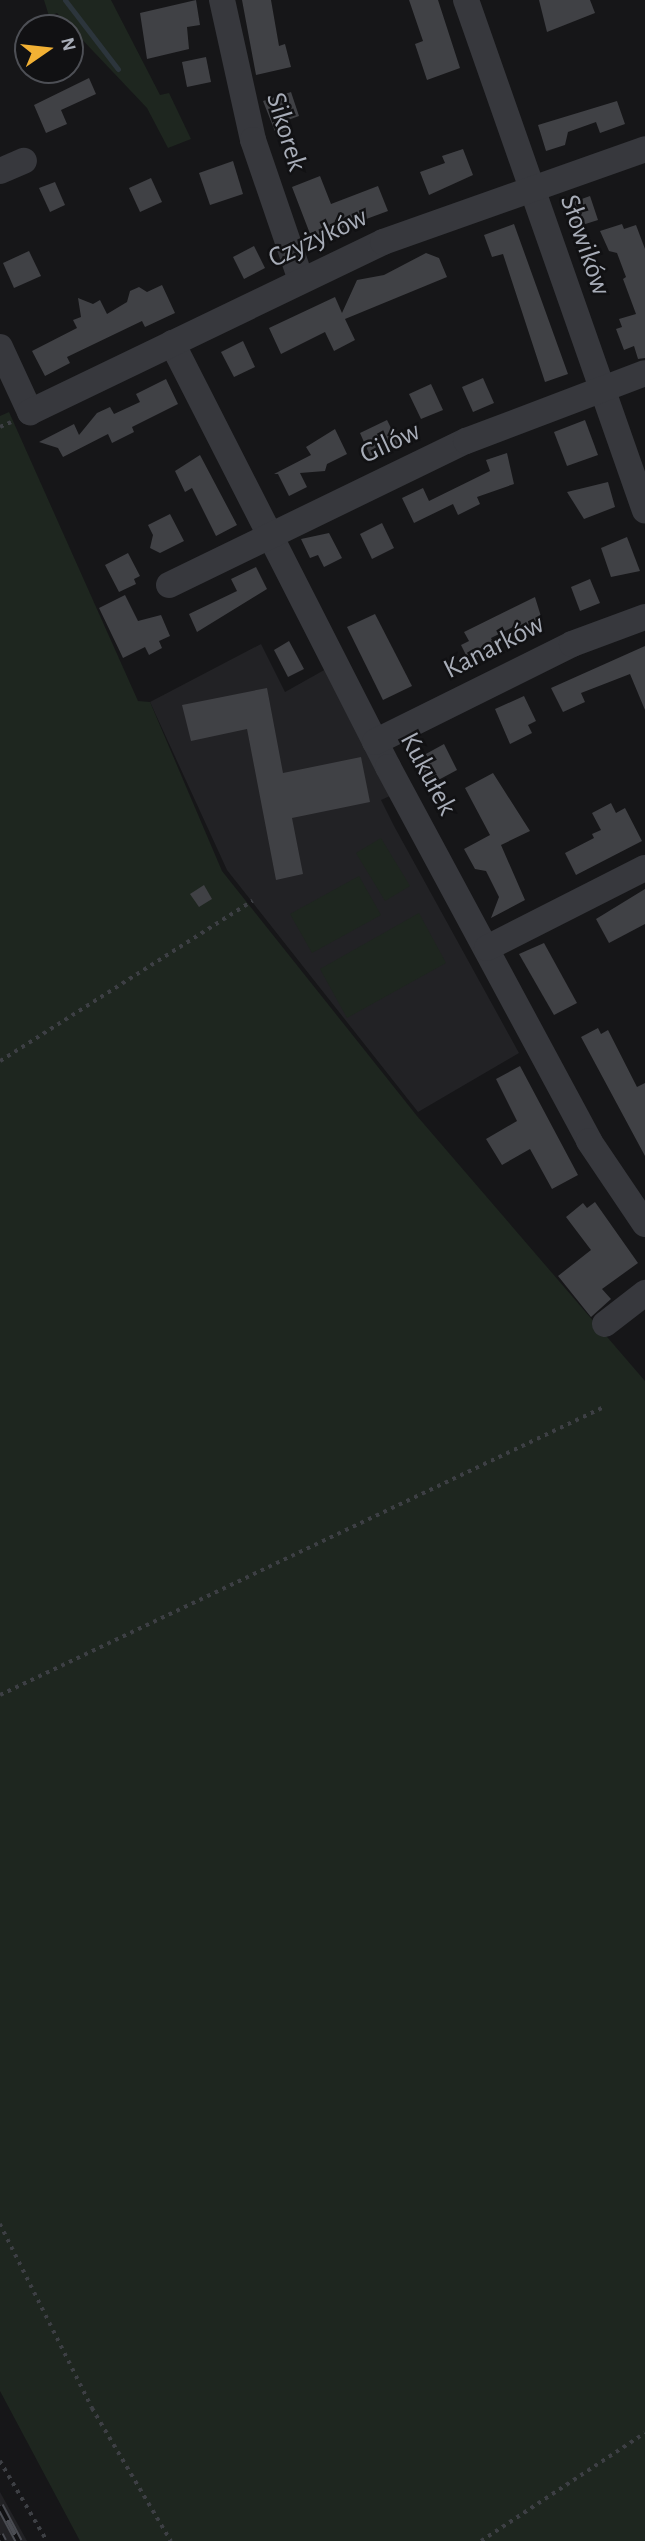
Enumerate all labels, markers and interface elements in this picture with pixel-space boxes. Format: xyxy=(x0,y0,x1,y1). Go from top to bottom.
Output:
north arrow xyxy=(14,14,84,84)
text: N xyxy=(57,36,79,53)
street label: Sikorek xyxy=(258,89,314,175)
street label: Słowików xyxy=(552,190,618,300)
street label: Czyżyków xyxy=(263,200,373,276)
street label: Gilów xyxy=(354,415,426,471)
street label: Kanarków xyxy=(438,607,550,687)
street label: Kukułek xyxy=(392,727,464,821)

